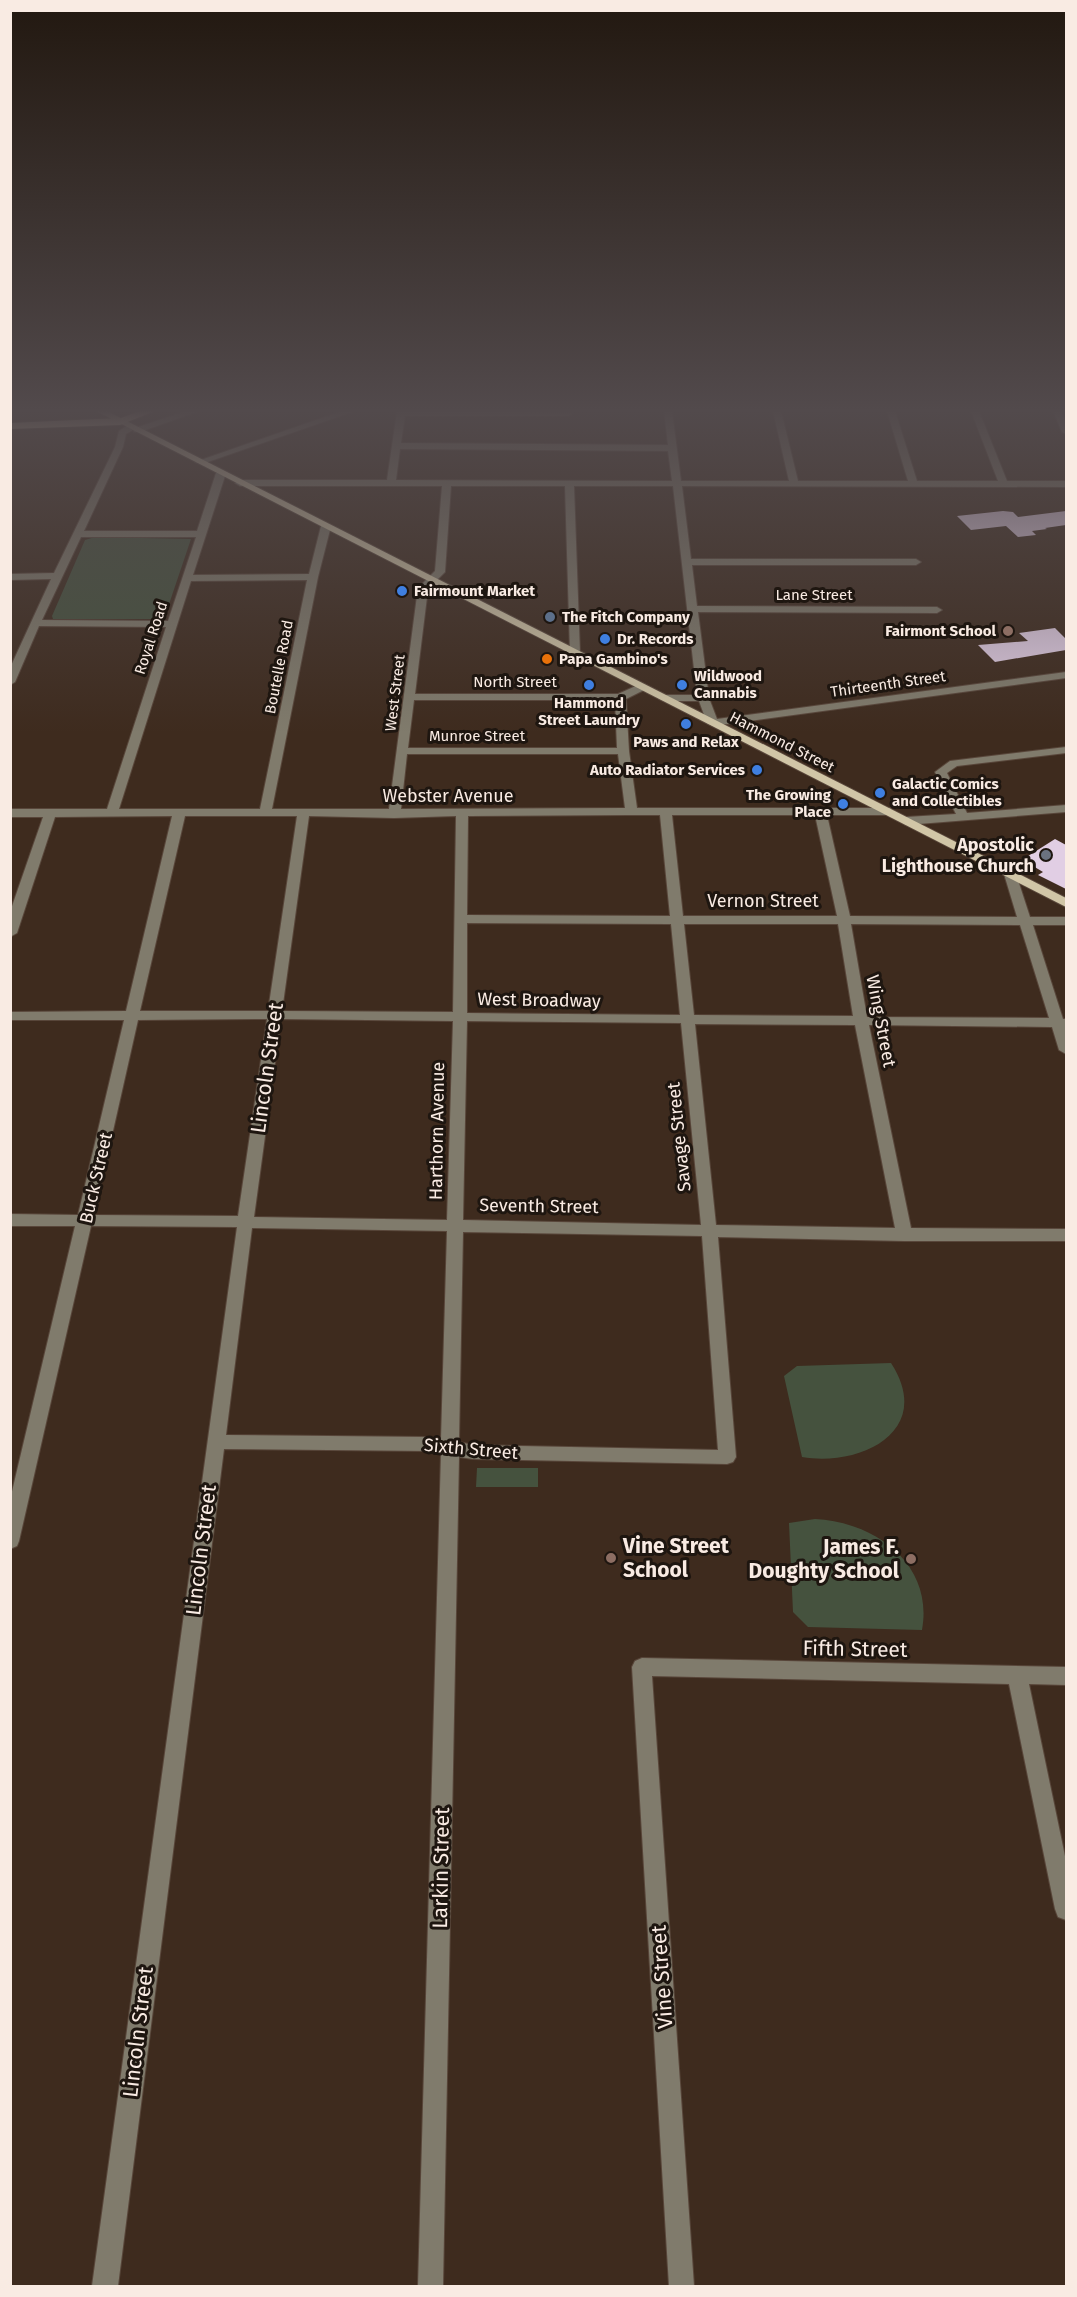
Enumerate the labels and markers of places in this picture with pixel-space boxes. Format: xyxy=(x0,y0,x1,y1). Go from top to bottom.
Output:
place label: Fairmount Market xyxy=(414,582,535,600)
marker: Fairmount Market xyxy=(395,584,409,598)
place label: The Fitch Company xyxy=(562,608,690,626)
marker: The Fitch Company xyxy=(543,610,557,624)
place label: Fairmont School xyxy=(885,622,997,640)
marker: Fairmont School xyxy=(1001,624,1015,638)
place label: Dr. Records xyxy=(617,630,694,648)
marker: Dr. Records xyxy=(598,632,612,646)
place label: Papa Gambino's xyxy=(559,650,668,668)
marker: Papa Gambino's xyxy=(540,652,554,666)
place label: Wildwood Cannabis xyxy=(694,667,762,702)
marker: Hammond Street Laundry xyxy=(582,678,596,692)
marker: Wildwood Cannabis xyxy=(675,678,689,692)
place label: Hammond Street Laundry xyxy=(538,694,640,729)
marker: Paws and Relax xyxy=(679,717,693,731)
place label: Paws and Relax xyxy=(633,733,739,751)
place label: Auto Radiator Services xyxy=(589,761,745,779)
marker: Auto Radiator Services xyxy=(750,763,764,777)
place label: Galactic Comics and Collectibles xyxy=(892,775,1002,810)
place label: The Growing Place xyxy=(746,786,832,821)
marker: Galactic Comics and Collectibles xyxy=(873,786,887,800)
marker: The Growing Place xyxy=(836,797,850,811)
place label: Apostolic Lighthouse Church xyxy=(882,834,1034,877)
marker: Apostolic Lighthouse Church xyxy=(1039,848,1053,862)
place label: Vine Street School xyxy=(622,1533,730,1583)
place label: James F. Doughty School xyxy=(749,1534,900,1584)
marker: Vine Street School xyxy=(604,1551,618,1565)
marker: James F. Doughty School xyxy=(904,1552,918,1566)

